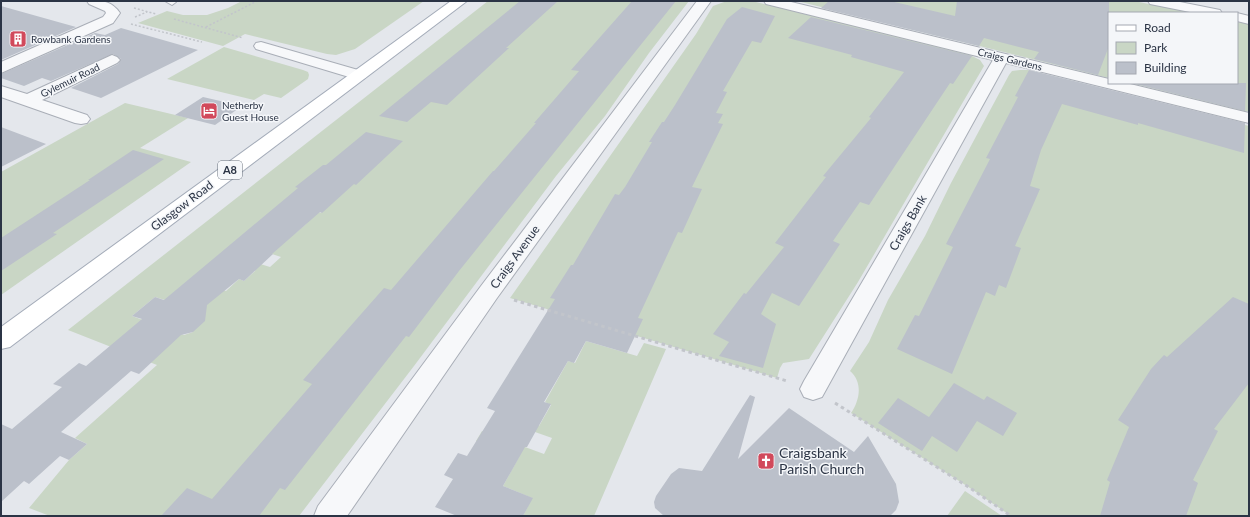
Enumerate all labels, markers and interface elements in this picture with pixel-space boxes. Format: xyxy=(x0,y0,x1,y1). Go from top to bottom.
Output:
legend xyxy=(1108,12,1238,84)
text: Road xyxy=(1144,20,1171,35)
building icon: Rowbank Gardens xyxy=(8,29,28,49)
place label: Rowbank Gardens xyxy=(31,33,111,45)
text: Park xyxy=(1144,40,1168,55)
street label: Craigs Gardens xyxy=(976,45,1044,73)
text: Building xyxy=(1144,60,1187,75)
street label: Gylemuir Road xyxy=(38,61,102,99)
place label: Netherby Guest House xyxy=(222,99,279,123)
hotel icon: Netherby Guest House xyxy=(199,101,219,121)
road number: A8 xyxy=(218,161,242,179)
street label: Glasgow Road xyxy=(147,177,216,234)
street label: Craigs Bank xyxy=(886,191,930,253)
street label: Craigs Avenue xyxy=(487,222,543,291)
place label: Craigsbank Parish Church xyxy=(779,444,864,477)
church icon: Craigsbank Parish Church xyxy=(756,451,776,471)

